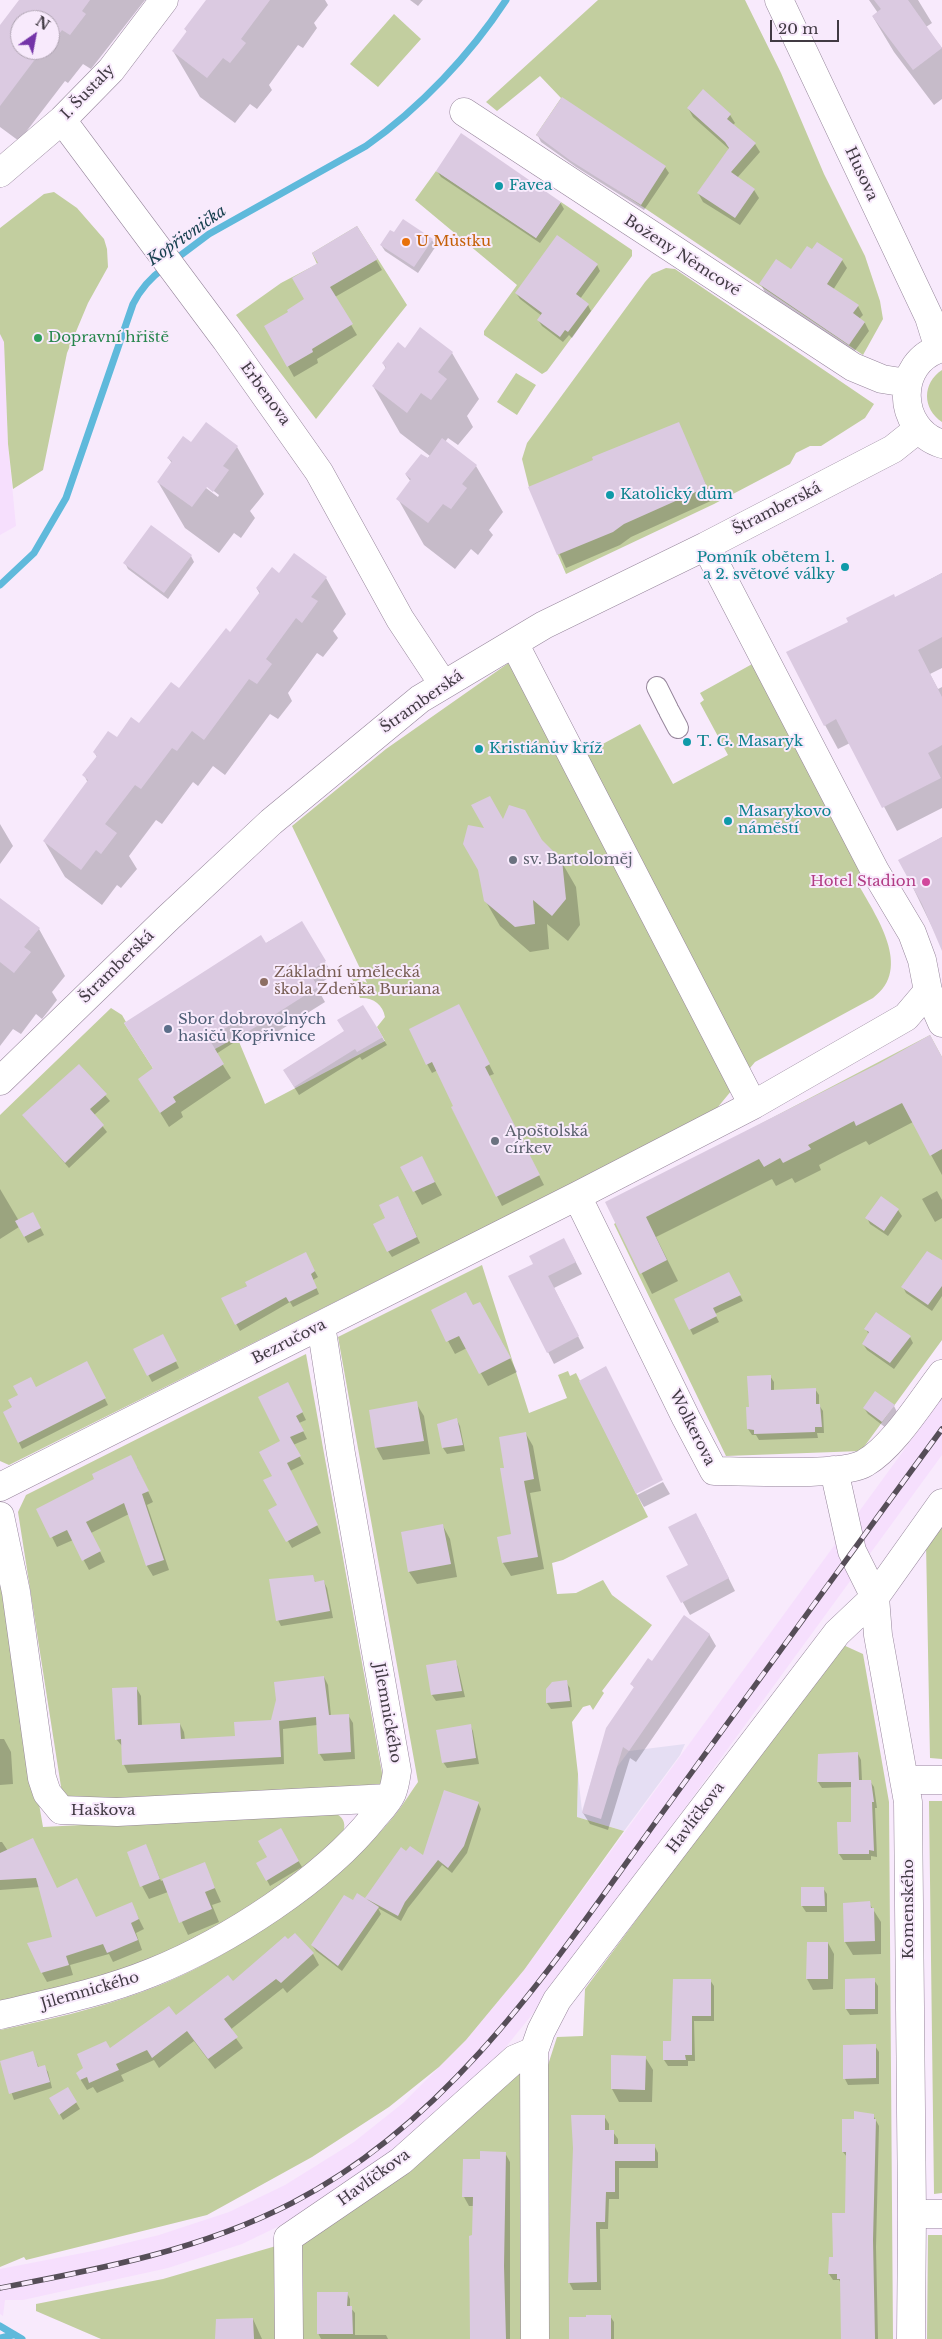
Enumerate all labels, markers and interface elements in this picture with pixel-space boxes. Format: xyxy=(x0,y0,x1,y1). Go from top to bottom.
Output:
north arrow xyxy=(10,10,60,60)
scale bar xyxy=(772,10,841,42)
text: N xyxy=(32,12,53,34)
text: 20 m xyxy=(778,19,818,38)
street label: I. Šustaly xyxy=(57,61,119,123)
street label: Husova xyxy=(841,144,881,204)
place label: Favea xyxy=(509,177,552,195)
marker: Favea xyxy=(493,180,505,192)
water label: Kopřivnička xyxy=(144,202,230,270)
street label: Boženy Němcové xyxy=(621,212,743,300)
place label: U Můstku xyxy=(416,233,491,251)
marker: U Můstku xyxy=(400,236,412,248)
place label: Dopravní hřiště xyxy=(48,329,169,347)
marker: Dopravní hřiště xyxy=(32,332,44,344)
street label: Erbenova xyxy=(236,359,294,429)
street label: Štramberská xyxy=(730,479,824,539)
place label: Katolický dům xyxy=(620,486,733,504)
marker: Katolický dům xyxy=(604,489,616,501)
place label: Pomník obětem 1. a 2. světové války xyxy=(697,549,835,584)
marker: Pomník obětem 1. a 2. světové války xyxy=(839,561,851,573)
street label: Štramberská xyxy=(377,667,467,737)
place label: T. G. Masaryk xyxy=(697,733,803,751)
marker: T. G. Masaryk xyxy=(681,736,693,748)
place label: Kristiánův kříž xyxy=(489,740,603,758)
marker: Kristiánův kříž xyxy=(473,743,485,755)
place label: Masarykovo náměstí xyxy=(738,803,831,838)
marker: Masarykovo náměstí xyxy=(722,815,734,827)
place label: sv. Bartoloměj xyxy=(523,851,633,869)
marker: sv. Bartoloměj xyxy=(507,854,519,866)
place label: Hotel Stadion xyxy=(810,873,916,891)
marker: Hotel Stadion xyxy=(920,876,932,888)
street label: Štramberská xyxy=(76,927,158,1007)
place label: Základní umělecká škola Zdeňka Buriana xyxy=(274,964,440,999)
marker: Základní umělecká škola Zdeňka Buriana xyxy=(258,976,270,988)
place label: Sbor dobrovolných hasičů Kopřivnice xyxy=(178,1011,326,1046)
marker: Sbor dobrovolných hasičů Kopřivnice xyxy=(162,1023,174,1035)
place label: Apoštolská církev xyxy=(505,1123,588,1158)
marker: Apoštolská církev xyxy=(489,1135,501,1147)
street label: Bezručova xyxy=(249,1316,329,1368)
street label: Wolkerova xyxy=(665,1387,719,1469)
street label: Jilemnického xyxy=(369,1662,405,1764)
street label: Havlíčkova xyxy=(663,1779,729,1857)
street label: Haškova xyxy=(71,1802,135,1820)
street label: Komenského xyxy=(900,1859,918,1959)
street label: Jilemnického xyxy=(39,1968,141,2014)
street label: Havlíčkova xyxy=(335,2146,413,2210)

